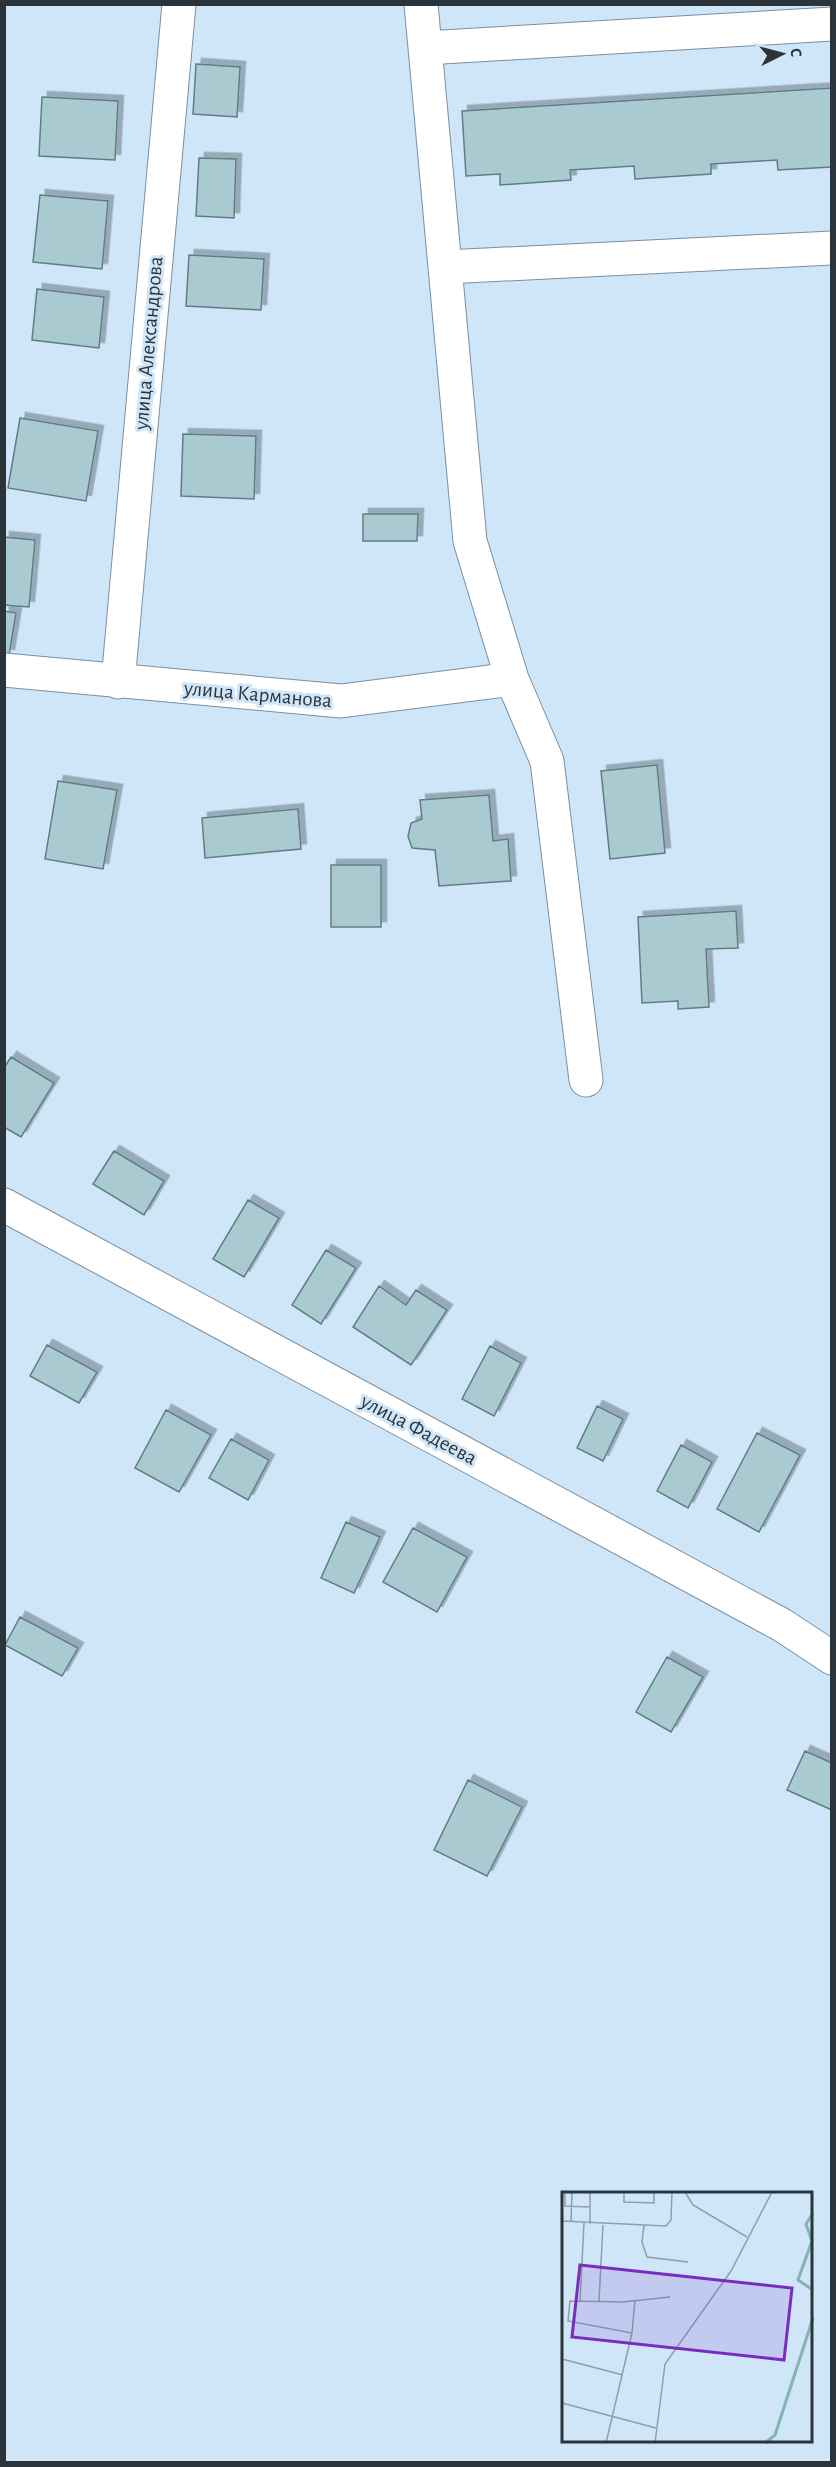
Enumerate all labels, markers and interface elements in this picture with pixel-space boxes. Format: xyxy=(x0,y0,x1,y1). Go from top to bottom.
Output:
north arrow xyxy=(752,24,812,84)
text: С xyxy=(788,47,804,58)
street label: улица Александрова xyxy=(130,255,167,432)
street label: улица Карманова xyxy=(182,677,333,711)
street label: улица Фадеева xyxy=(356,1390,481,1469)
inset map xyxy=(562,2192,812,2443)

